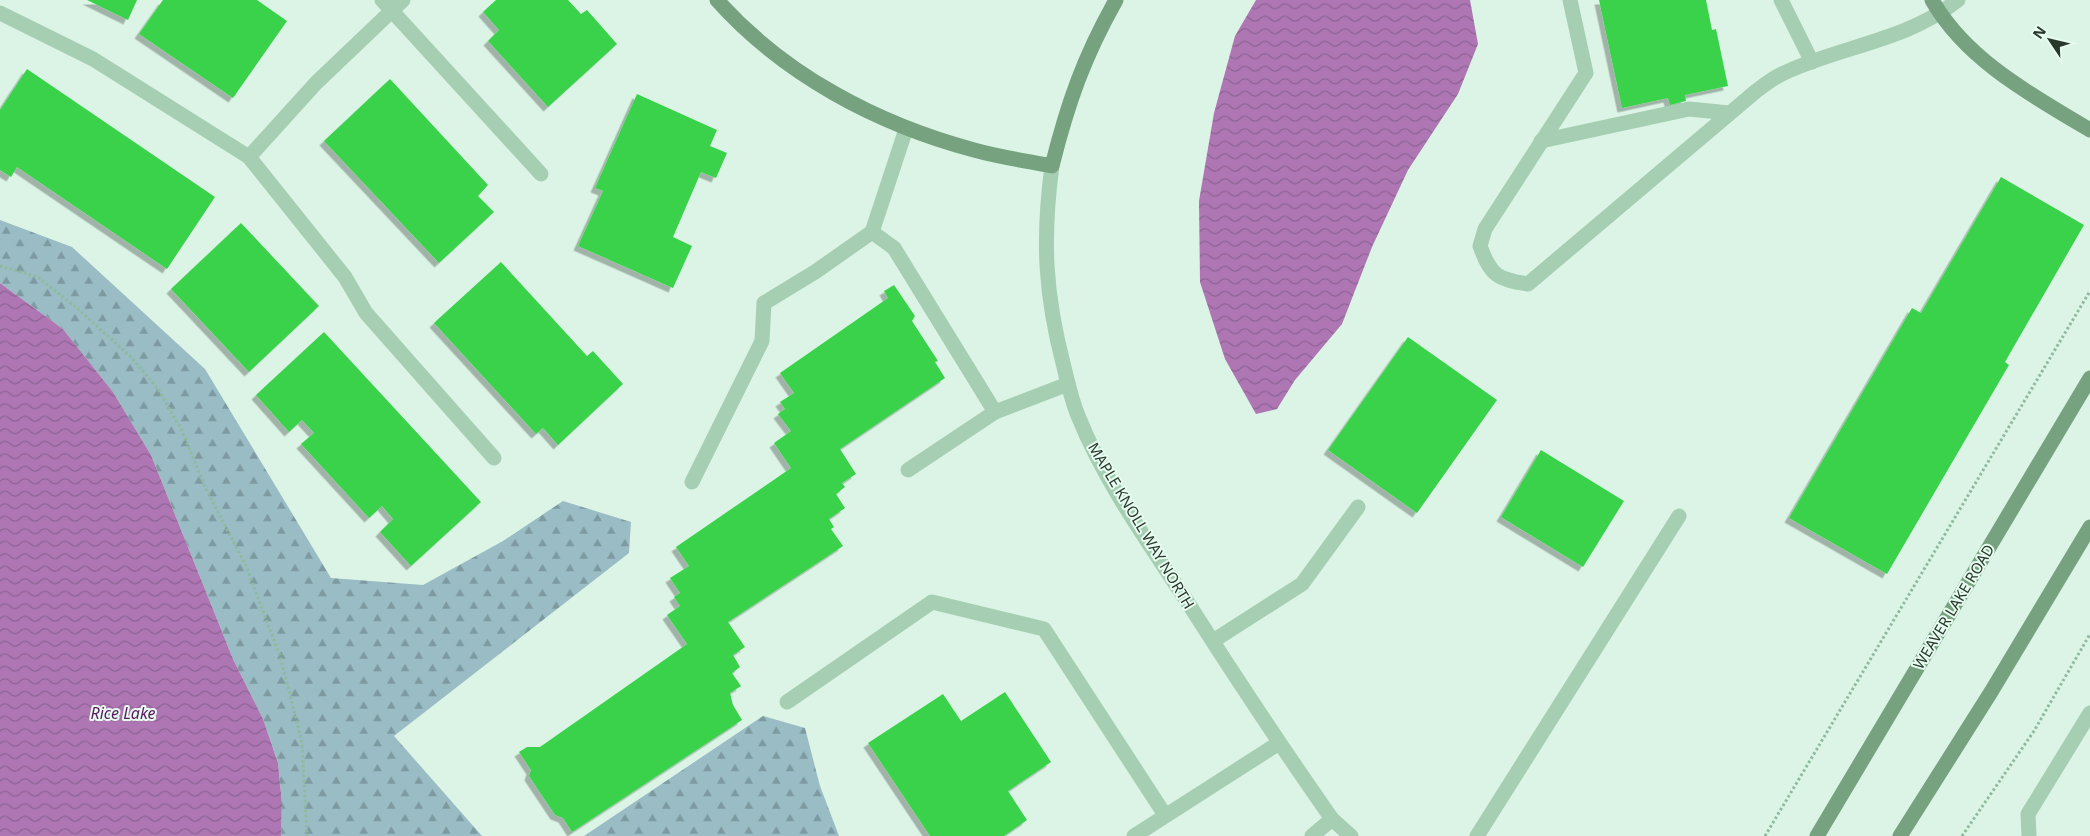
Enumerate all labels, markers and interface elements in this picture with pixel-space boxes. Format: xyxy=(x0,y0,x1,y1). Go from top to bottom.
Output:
north arrow xyxy=(2025,15,2075,65)
text: N xyxy=(2028,22,2050,42)
street label: MAPLE KNOLL WAY NORTH xyxy=(1084,439,1200,612)
street label: WEAVER LAKE ROAD xyxy=(1908,540,1998,673)
water label: Rice Lake xyxy=(90,702,156,724)

